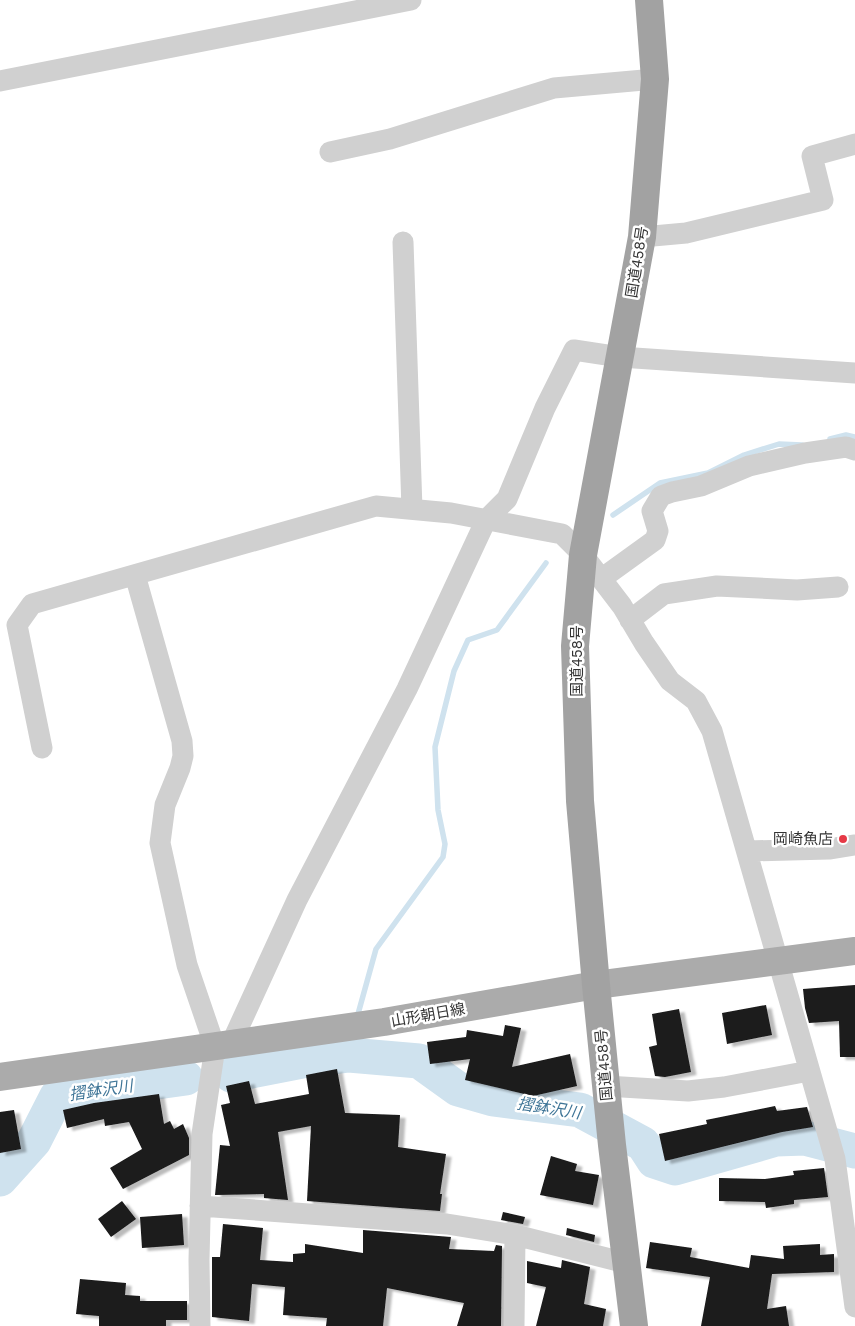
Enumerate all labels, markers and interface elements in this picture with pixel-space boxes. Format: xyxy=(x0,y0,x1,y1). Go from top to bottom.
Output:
street label: 国道458号 xyxy=(622,225,652,299)
street label: 国道458号 xyxy=(568,625,586,697)
place label: 岡崎魚店 xyxy=(773,830,833,848)
marker: 岡崎魚店 xyxy=(837,833,849,845)
street label: 山形朝日線 xyxy=(389,1000,467,1030)
street label: 国道458号 xyxy=(592,1028,616,1102)
water label: 摺鉢沢川 xyxy=(68,1076,136,1104)
water label: 摺鉢沢川 xyxy=(516,1094,584,1123)

